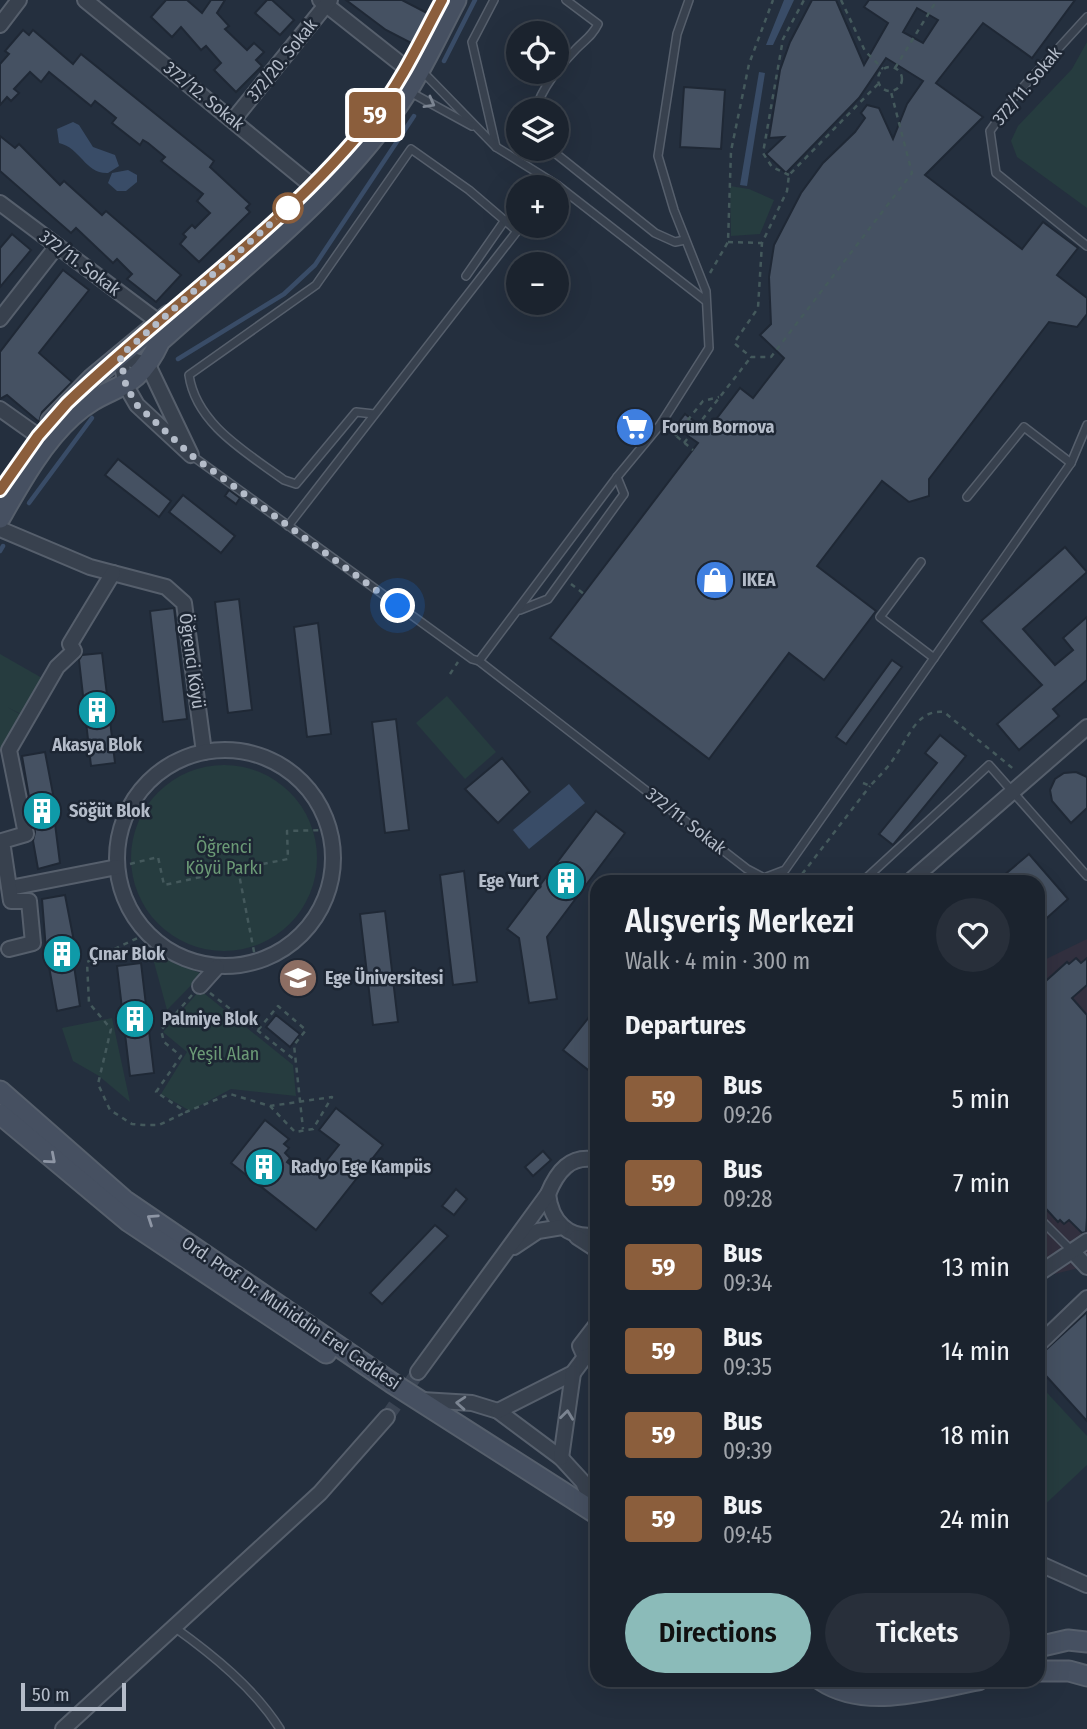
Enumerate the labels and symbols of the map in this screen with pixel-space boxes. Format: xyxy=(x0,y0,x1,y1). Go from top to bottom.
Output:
street label: 372/20. Sokak xyxy=(242,14,322,106)
street label: 372/11. Sokak xyxy=(988,42,1067,130)
street label: 372/12. Sokak xyxy=(159,57,249,135)
line badge: 59 xyxy=(344,92,406,138)
one-way arrow xyxy=(423,95,435,108)
unlabelled marker xyxy=(273,193,303,223)
street label: 372/11. Sokak xyxy=(35,225,125,301)
supermarket icon: Forum Bornova xyxy=(614,406,656,448)
place label: Forum Bornova xyxy=(662,416,775,438)
shop icon: IKEA xyxy=(694,559,736,601)
place label: IKEA xyxy=(742,569,776,591)
your location xyxy=(380,588,415,623)
street label: Öğrenci Köyü xyxy=(174,612,210,710)
building icon: Akasya Blok xyxy=(76,689,118,731)
place label: Akasya Blok xyxy=(51,734,143,756)
street label: 372/11. Sokak xyxy=(641,783,731,860)
building icon: Söğüt Blok xyxy=(21,790,63,832)
place label: Söğüt Blok xyxy=(69,800,151,822)
park label: Öğrenci Köyü Parkı xyxy=(186,836,262,879)
building icon: Ege Yurt xyxy=(545,860,587,902)
place label: Ege Yurt xyxy=(478,870,540,892)
building icon: Çınar Blok xyxy=(41,933,83,975)
place label: Çınar Blok xyxy=(89,943,166,965)
school or university icon: Ege Üniversitesi xyxy=(277,957,319,999)
place label: Ege Üniversitesi xyxy=(325,967,443,989)
building icon: Palmiye Blok xyxy=(114,998,156,1040)
place label: Palmiye Blok xyxy=(162,1008,259,1030)
park label: Yeşil Alan xyxy=(189,1043,259,1065)
building icon: Radyo Ege Kampüs xyxy=(243,1146,285,1188)
one-way arrow xyxy=(43,1151,56,1163)
place label: Radyo Ege Kampüs xyxy=(291,1156,431,1178)
one-way arrow xyxy=(147,1214,160,1227)
street label: Ord. Prof. Dr. Muhiddin Erel Caddesi xyxy=(178,1231,404,1395)
one-way arrow xyxy=(455,1395,466,1410)
one-way arrow xyxy=(559,1409,574,1421)
scale bar xyxy=(21,1680,126,1712)

